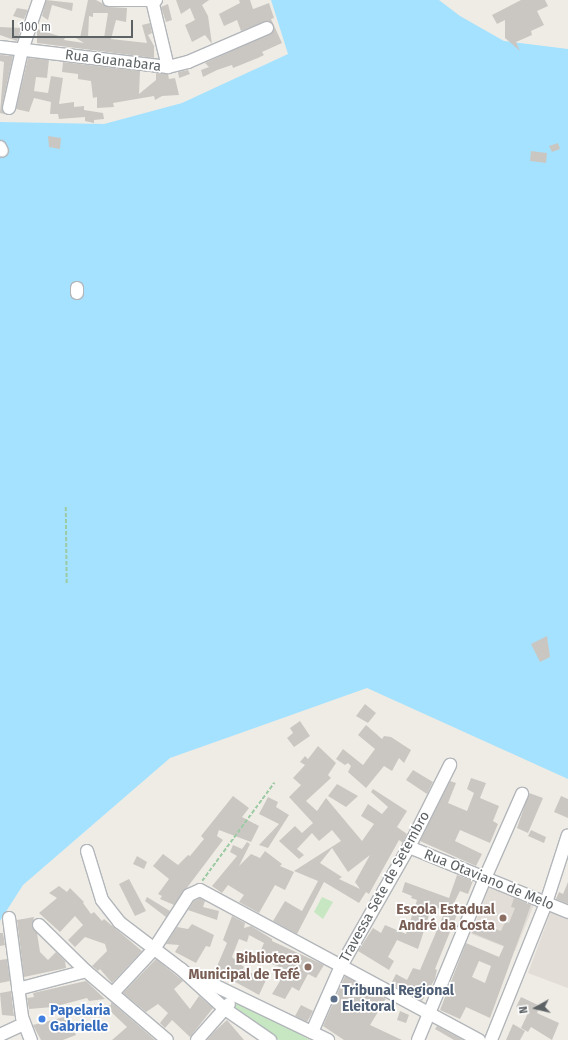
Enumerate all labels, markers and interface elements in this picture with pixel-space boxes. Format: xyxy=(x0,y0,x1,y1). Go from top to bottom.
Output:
scale bar xyxy=(14,12,135,38)
text: 100 m xyxy=(19,20,51,34)
street label: Rua Guanabara xyxy=(64,47,162,75)
street label: Travessa Sete de Setembro xyxy=(336,809,434,965)
street label: Rua Otaviano de Melo xyxy=(421,846,557,914)
place label: Escola Estadual André da Costa xyxy=(396,902,495,934)
marker: Escola Estadual André da Costa xyxy=(498,913,508,923)
place label: Biblioteca Municipal de Tefé xyxy=(189,951,300,984)
marker: Biblioteca Municipal de Tefé xyxy=(303,962,313,972)
place label: Tribunal Regional Eleitoral xyxy=(342,983,454,1016)
north arrow xyxy=(516,988,556,1028)
marker: Tribunal Regional Eleitoral xyxy=(329,994,339,1004)
place label: Papelaria Gabrielle xyxy=(50,1003,110,1036)
text: N xyxy=(517,1005,531,1014)
marker: Papelaria Gabrielle xyxy=(37,1014,47,1024)

